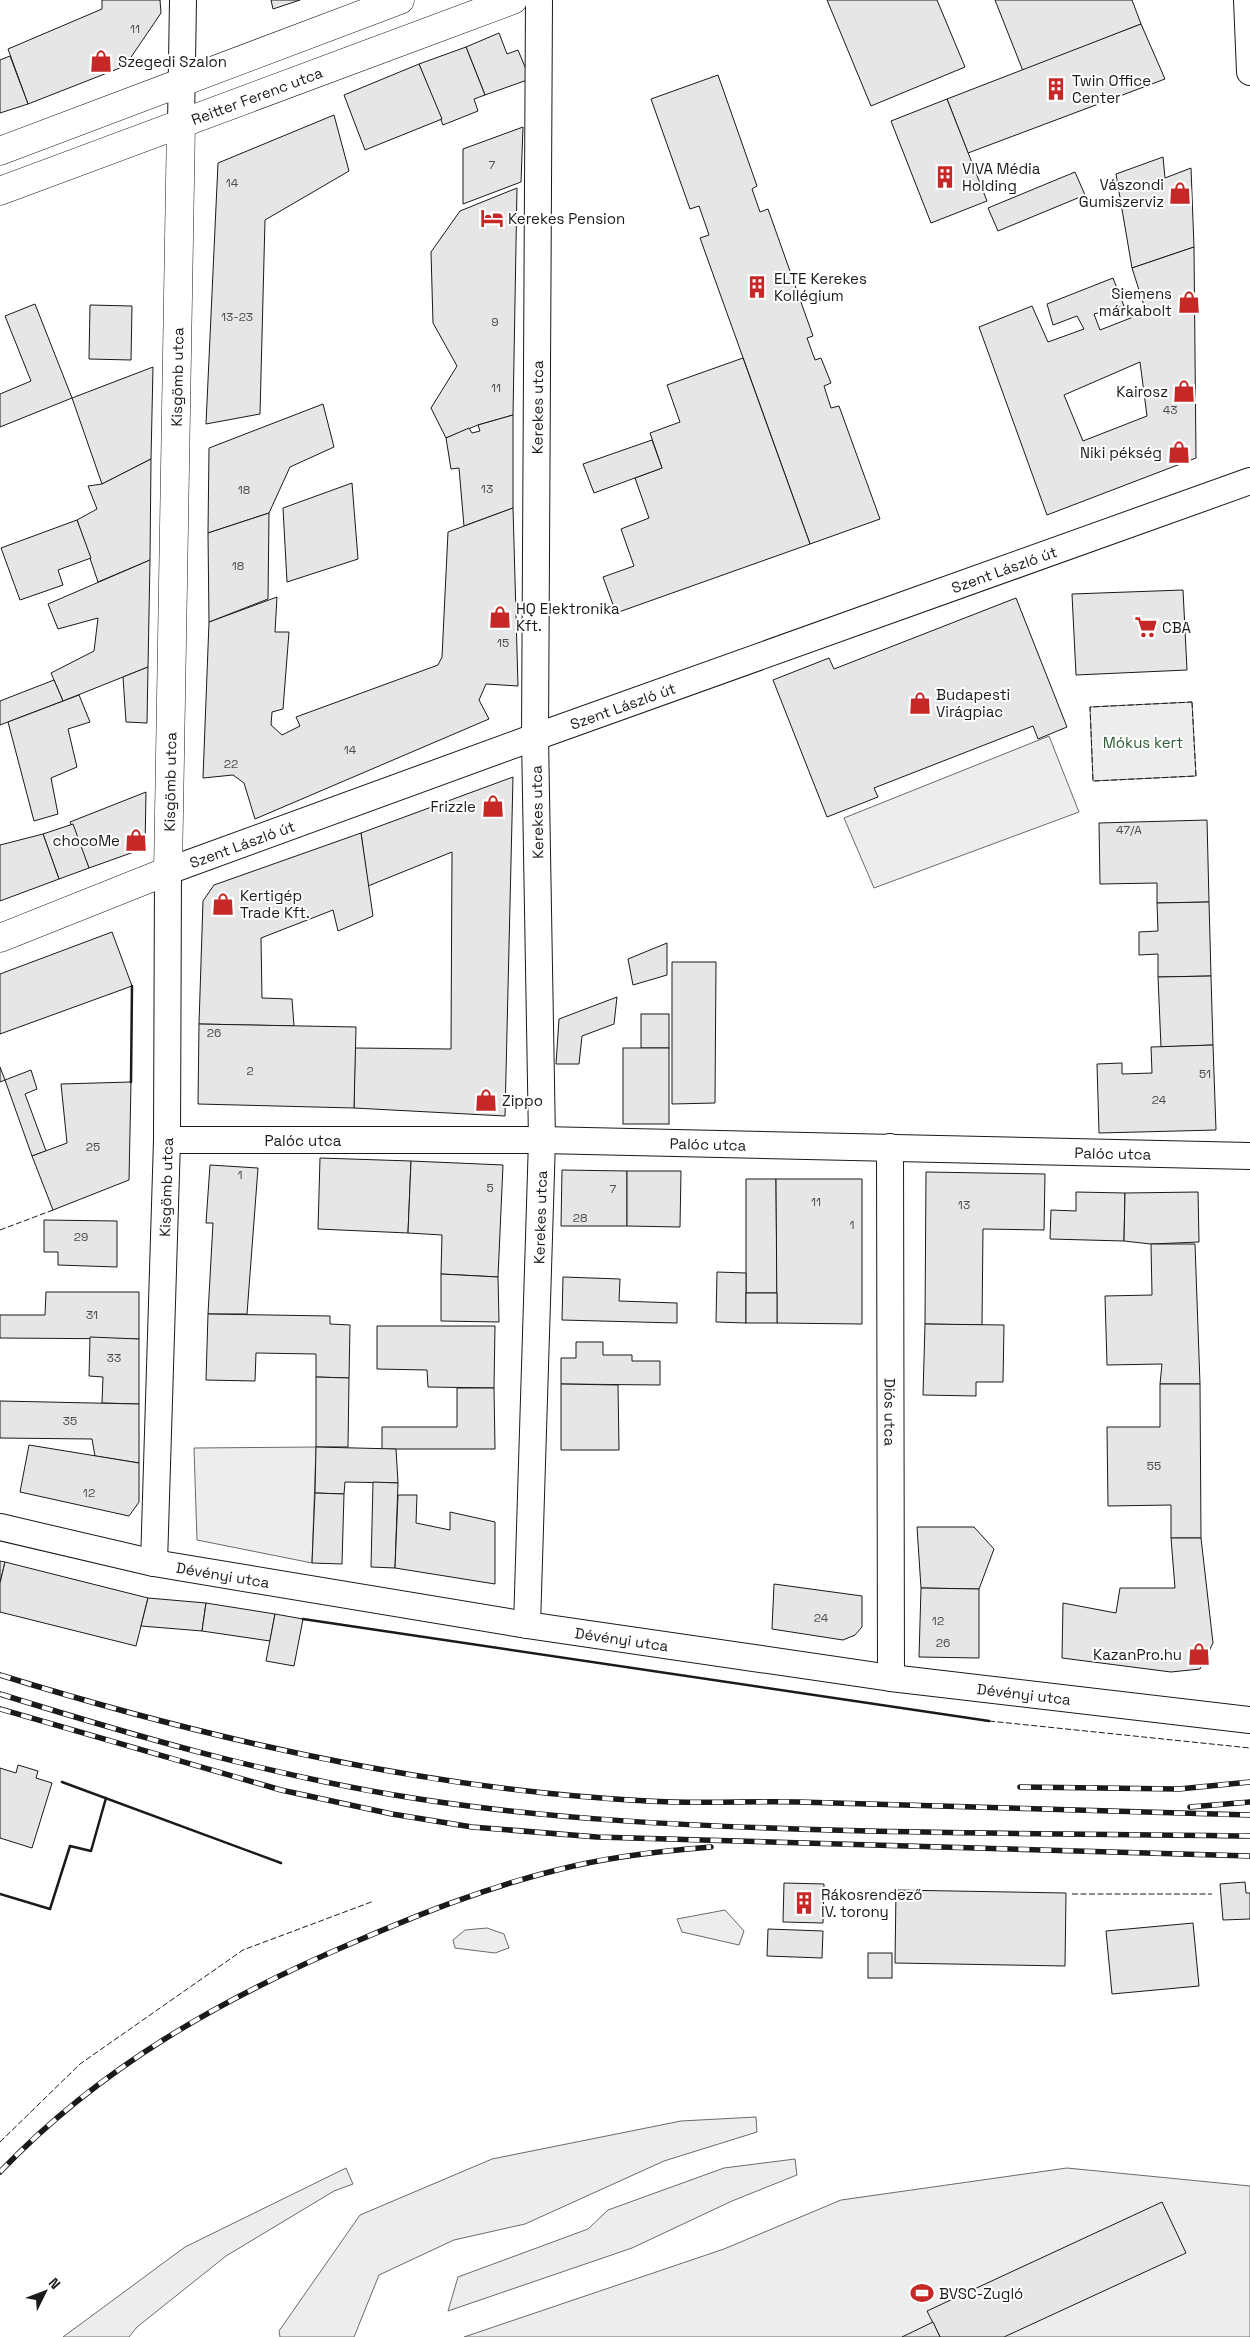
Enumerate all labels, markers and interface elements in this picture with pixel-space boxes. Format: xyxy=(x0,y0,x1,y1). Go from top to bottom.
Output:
house number: 11 xyxy=(130,21,140,37)
shop icon: Szegedi Szalon xyxy=(88,48,114,74)
place label: Szegedi Szalon xyxy=(118,52,227,71)
street label: Reitter Ferenc utca xyxy=(188,62,326,129)
place label: Twin Office Center xyxy=(1072,71,1151,107)
building icon: Twin Office Center xyxy=(1043,76,1069,102)
house number: 7 xyxy=(489,157,496,173)
place label: VIVA Média Holding xyxy=(962,159,1041,195)
building icon: VIVA Média Holding xyxy=(932,164,958,190)
house number: 14 xyxy=(226,175,239,191)
place label: Vászondi Gumiszerviz xyxy=(1079,175,1164,211)
shop icon: Vászondi Gumiszerviz xyxy=(1167,180,1193,206)
hotel icon: Kerekes Pension xyxy=(479,205,505,231)
place label: Kerekes Pension xyxy=(508,209,625,228)
place label: ELTE Kerekes Kollégium xyxy=(774,269,867,305)
building icon: ELTE Kerekes Kollégium xyxy=(744,274,770,300)
place label: Siemens márkabolt xyxy=(1099,284,1172,320)
shop icon: Siemens márkabolt xyxy=(1176,289,1202,315)
house number: 13-23 xyxy=(221,309,253,325)
house number: 9 xyxy=(491,314,499,330)
street label: Kisgömb utca xyxy=(166,327,187,427)
street label: Kerekes utca xyxy=(527,360,547,454)
shop icon: Kairosz xyxy=(1171,378,1197,404)
house number: 11 xyxy=(491,380,501,396)
place label: Kairosz xyxy=(1116,382,1168,401)
house number: 43 xyxy=(1163,402,1177,418)
shop icon: Niki pékség xyxy=(1166,439,1192,465)
place label: Niki pékség xyxy=(1080,443,1162,462)
house number: 13 xyxy=(481,481,493,497)
house number: 18 xyxy=(238,482,250,498)
street label: Szent László út xyxy=(949,541,1059,597)
house number: 18 xyxy=(232,558,244,574)
place label: HQ Elektronika Kft. xyxy=(516,599,620,635)
shop icon: HQ Elektronika Kft. xyxy=(487,604,513,630)
supermarket icon: CBA xyxy=(1133,614,1159,640)
place label: CBA xyxy=(1162,618,1191,637)
house number: 15 xyxy=(497,635,509,651)
street label: Szent László út xyxy=(567,678,678,733)
place label: Budapesti Virágpiac xyxy=(936,685,1010,721)
shop icon: Budapesti Virágpiac xyxy=(907,690,933,716)
street label: Kisgömb utca xyxy=(159,732,180,832)
park label: Mókus kert xyxy=(1103,733,1183,752)
house number: 14 xyxy=(344,742,357,758)
house number: 22 xyxy=(224,756,238,772)
street label: Kerekes utca xyxy=(527,765,547,859)
shop icon: Frizzle xyxy=(480,793,506,819)
place label: Frizzle xyxy=(430,797,476,816)
street label: Szent László út xyxy=(187,816,297,872)
house number: 47/A xyxy=(1116,822,1142,838)
shop icon: chocoMe xyxy=(123,827,149,853)
place label: chocoMe xyxy=(52,831,120,850)
place label: Kertigép Trade Kft. xyxy=(240,886,310,922)
shop icon: Kertigép Trade Kft. xyxy=(210,891,236,917)
house number: 26 xyxy=(207,1025,221,1041)
house number: 2 xyxy=(246,1063,254,1079)
house number: 51 xyxy=(1199,1066,1211,1082)
shop icon: Zippo xyxy=(473,1087,499,1113)
place label: Zippo xyxy=(502,1091,543,1110)
house number: 24 xyxy=(1152,1092,1167,1108)
street label: Palóc utca xyxy=(265,1131,342,1150)
street label: Palóc utca xyxy=(669,1133,747,1154)
street label: Kisgömb utca xyxy=(155,1137,177,1237)
house number: 25 xyxy=(86,1139,100,1155)
street label: Palóc utca xyxy=(1074,1143,1152,1163)
house number: 1 xyxy=(237,1167,243,1183)
street label: Kerekes utca xyxy=(529,1170,551,1264)
house number: 5 xyxy=(486,1180,494,1196)
house number: 7 xyxy=(610,1181,617,1197)
house number: 11 xyxy=(811,1194,821,1210)
house number: 13 xyxy=(958,1197,970,1213)
house number: 28 xyxy=(573,1210,587,1226)
house number: 1 xyxy=(849,1217,855,1233)
house number: 29 xyxy=(74,1229,88,1245)
house number: 31 xyxy=(86,1307,98,1323)
house number: 33 xyxy=(107,1350,121,1366)
street label: Diós utca xyxy=(881,1378,900,1446)
house number: 35 xyxy=(63,1413,77,1429)
house number: 55 xyxy=(1147,1458,1161,1474)
house number: 12 xyxy=(83,1485,95,1501)
street label: Dévényi utca xyxy=(175,1557,271,1592)
house number: 24 xyxy=(814,1610,829,1626)
house number: 12 xyxy=(932,1613,944,1629)
street label: Dévényi utca xyxy=(574,1623,670,1655)
house number: 26 xyxy=(936,1635,950,1651)
shop icon: KazanPro.hu xyxy=(1186,1641,1212,1667)
place label: KazanPro.hu xyxy=(1093,1645,1182,1664)
street label: Dévényi utca xyxy=(976,1679,1072,1709)
place label: Rákosrendező IV. torony xyxy=(821,1885,922,1921)
building icon: Rákosrendező IV. torony xyxy=(791,1890,817,1916)
north arrow xyxy=(20,2267,70,2317)
text: N xyxy=(45,2274,64,2293)
sports icon: BVSC-Zugló xyxy=(909,2280,935,2306)
place label: BVSC-Zugló xyxy=(939,2284,1023,2303)

